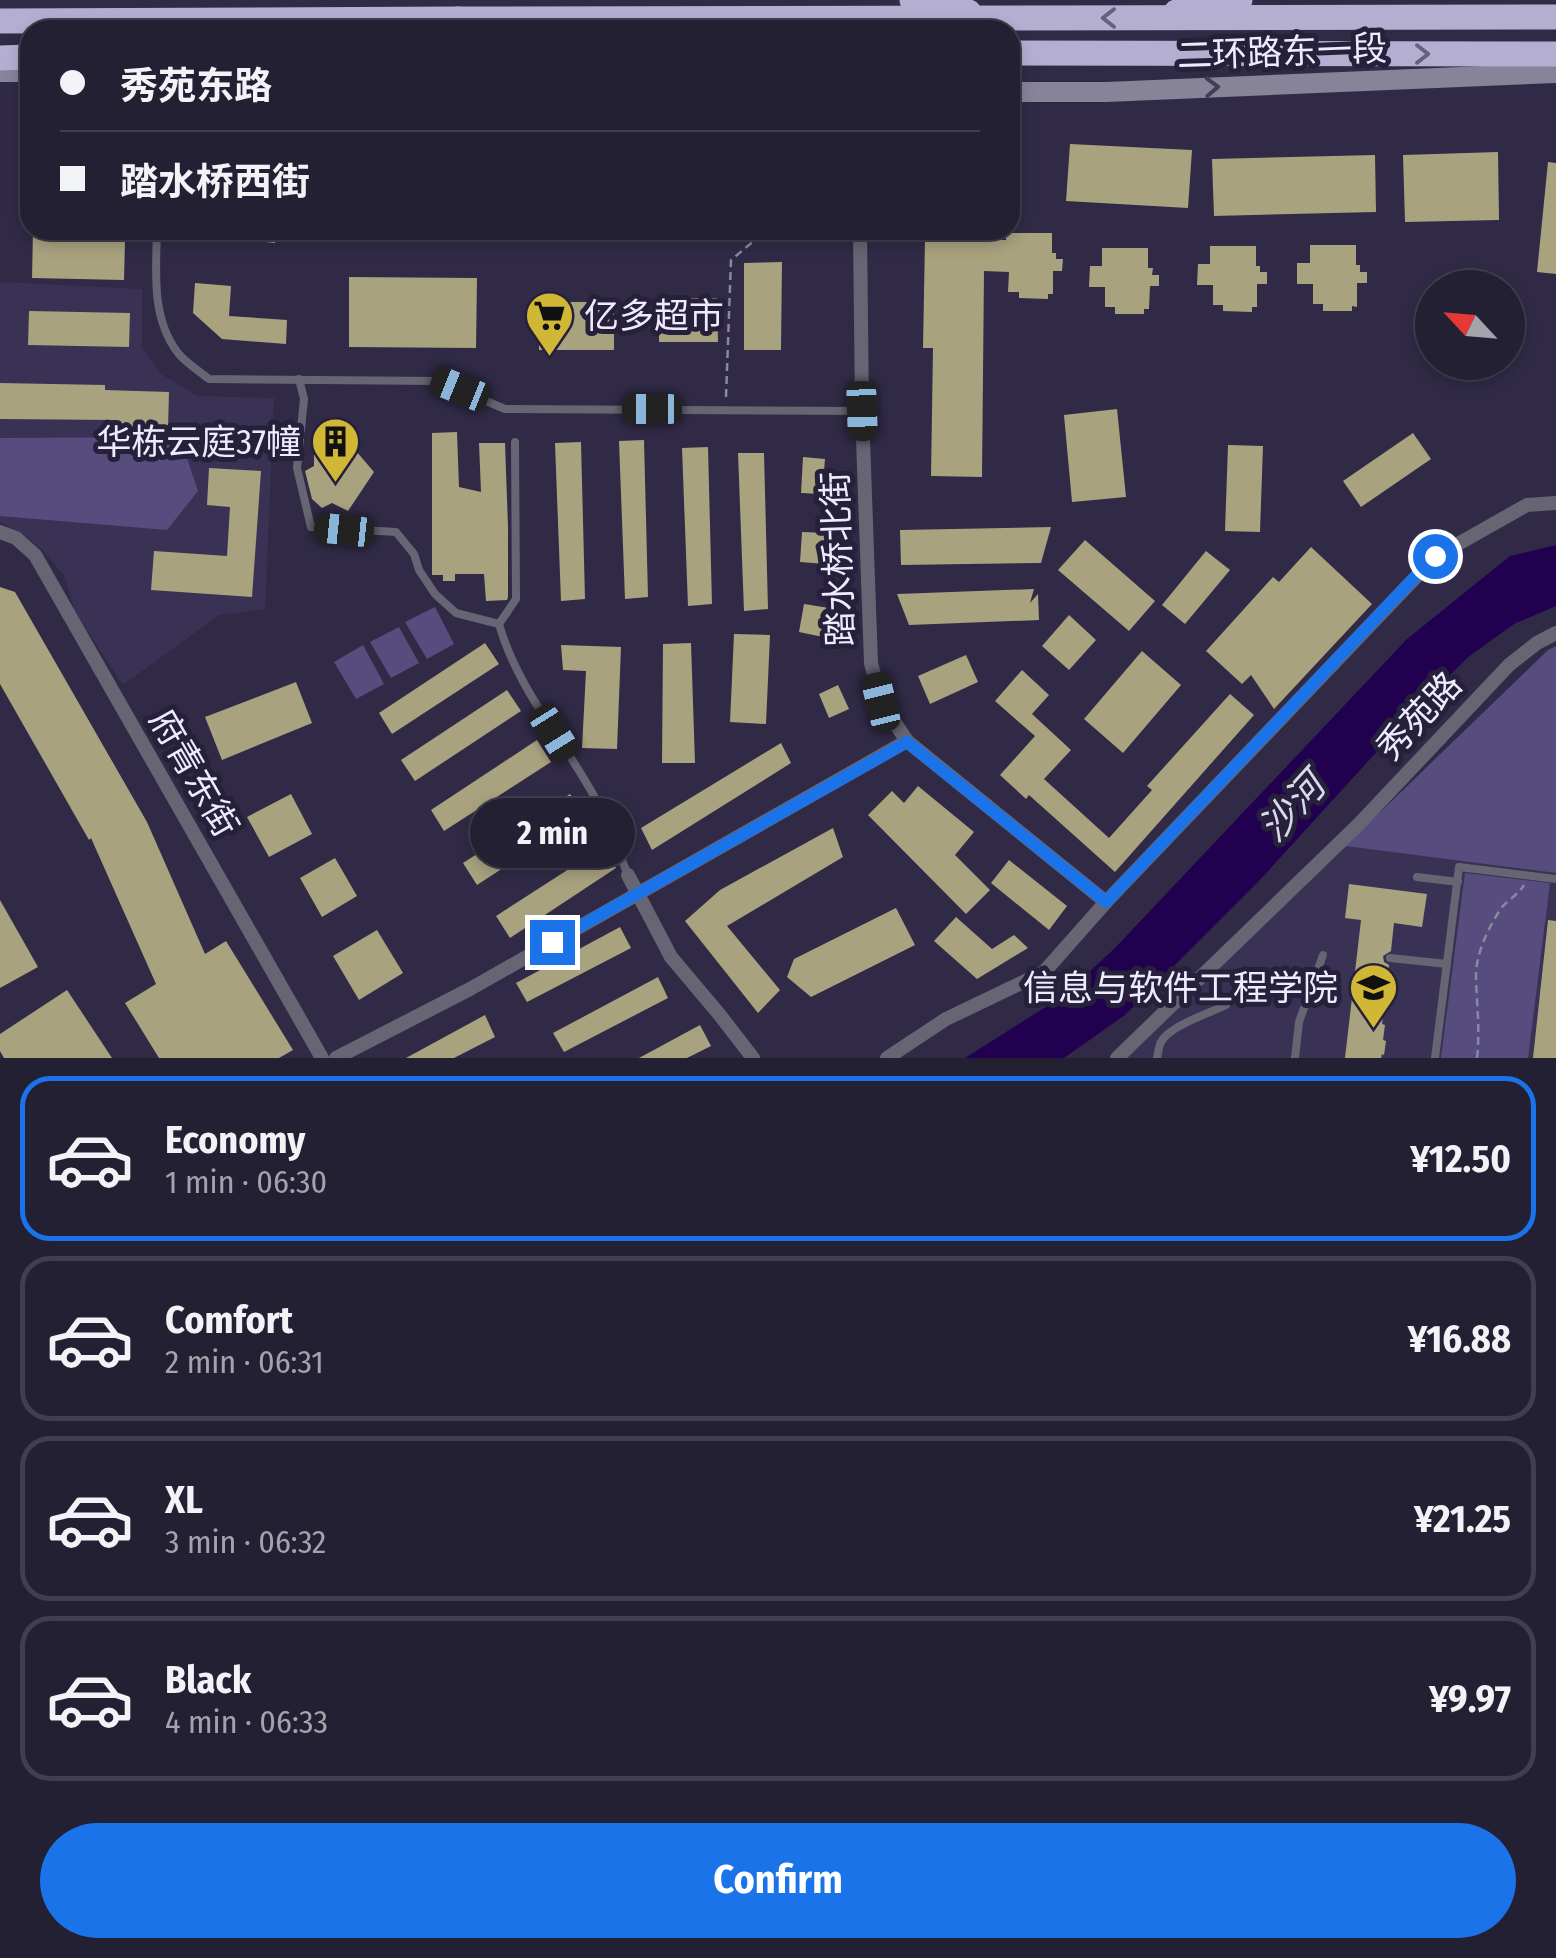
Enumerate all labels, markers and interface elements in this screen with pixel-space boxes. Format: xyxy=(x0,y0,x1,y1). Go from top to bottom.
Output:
one-way arrow xyxy=(1100,7,1116,29)
street label: 二环路东一段 xyxy=(1176,27,1388,77)
one-way arrow xyxy=(1416,43,1431,65)
text: 秀苑东路 xyxy=(120,63,272,109)
one-way arrow xyxy=(1205,77,1221,98)
text: 踏水桥西街 xyxy=(120,159,310,205)
north arrow xyxy=(1415,270,1525,380)
map controls xyxy=(1415,270,1525,380)
supermarket icon: 亿多超市 xyxy=(523,290,575,358)
place label: 亿多超市 xyxy=(584,295,724,337)
car xyxy=(427,364,493,414)
car xyxy=(846,380,878,442)
car xyxy=(622,394,682,424)
building icon: 华栋云庭37幢 xyxy=(310,416,362,484)
place label: 华栋云庭37幢 xyxy=(96,421,301,463)
street label: 踏水桥北街 xyxy=(814,471,862,647)
car xyxy=(313,512,375,548)
route start xyxy=(1413,534,1458,579)
street label: 秀苑路 xyxy=(1368,663,1470,769)
car xyxy=(859,669,903,735)
car xyxy=(525,700,583,766)
street label: 府青东街 xyxy=(141,702,247,844)
water label: 沙河 xyxy=(1249,758,1339,851)
callout: 2 min xyxy=(470,797,634,867)
text: 2 min xyxy=(517,814,588,852)
route end xyxy=(530,920,575,965)
school or university icon: 信息与软件工程学院 xyxy=(1347,962,1399,1030)
place label: 信息与软件工程学院 xyxy=(1023,967,1338,1009)
icon: car xyxy=(45,1114,135,1204)
text: Economy xyxy=(165,1117,305,1163)
text: ¥12.50 xyxy=(1410,1136,1511,1182)
text: 1 min · 06:30 xyxy=(165,1163,327,1201)
icon: car xyxy=(45,1294,135,1384)
text: Comfort xyxy=(165,1297,293,1343)
text: ¥16.88 xyxy=(1408,1316,1511,1362)
text: 2 min · 06:31 xyxy=(165,1343,324,1381)
icon: car xyxy=(45,1474,135,1564)
text: XL xyxy=(165,1477,203,1523)
text: ¥21.25 xyxy=(1414,1496,1511,1542)
text: 3 min · 06:32 xyxy=(165,1523,326,1561)
icon: car xyxy=(45,1654,135,1744)
text: Black xyxy=(165,1657,251,1703)
text: ¥9.97 xyxy=(1429,1676,1511,1722)
text: 4 min · 06:33 xyxy=(165,1703,328,1741)
button: Confirm xyxy=(40,1823,1516,1938)

